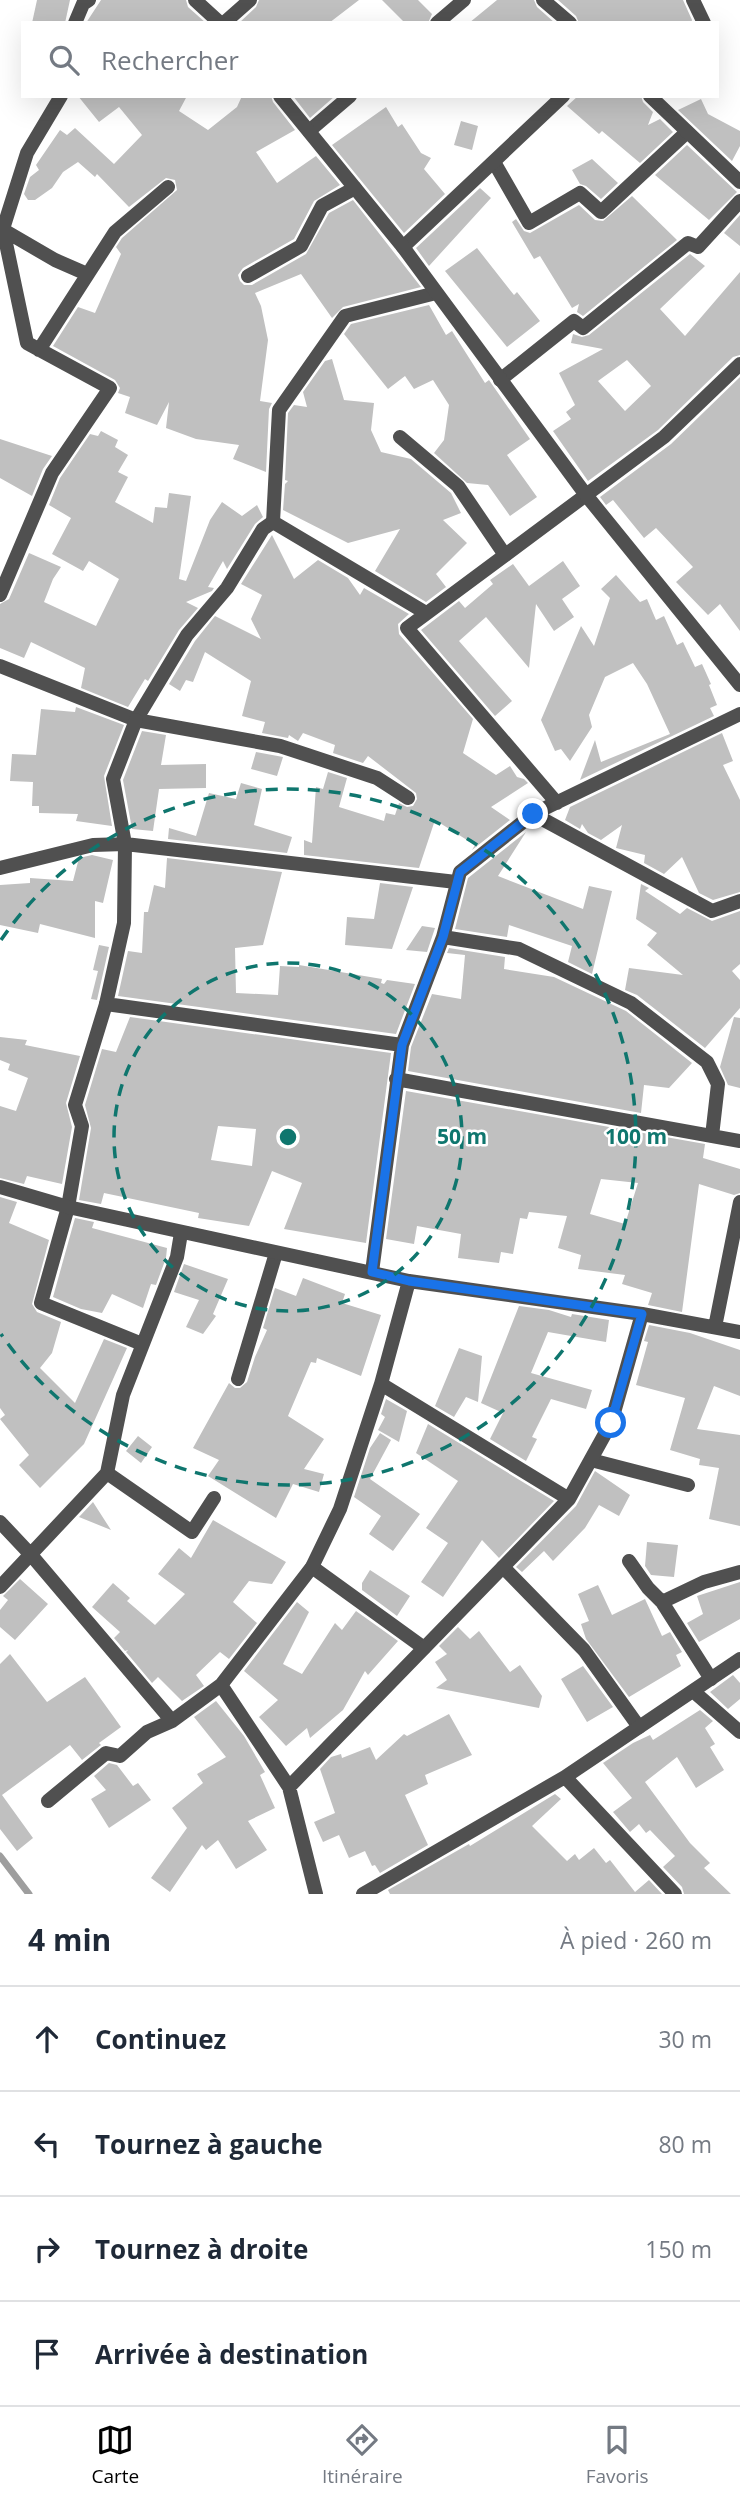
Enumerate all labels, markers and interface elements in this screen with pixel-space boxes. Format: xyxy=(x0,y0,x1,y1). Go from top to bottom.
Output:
search box xyxy=(21,21,719,98)
icon: search xyxy=(45,41,83,79)
text: Rechercher xyxy=(101,42,239,78)
route end xyxy=(517,798,548,829)
text: 50 m xyxy=(437,1122,487,1150)
text: 100 m xyxy=(605,1122,667,1150)
centre of rings xyxy=(276,1125,300,1149)
route start xyxy=(595,1407,626,1438)
text: 4 min xyxy=(28,1919,111,1960)
text: À pied · 260 m xyxy=(560,1924,712,1956)
icon: ahead xyxy=(28,2020,66,2058)
text: Continuez xyxy=(95,2021,226,2057)
text: 30 m xyxy=(658,2023,712,2055)
icon: left xyxy=(28,2125,66,2163)
text: Tournez à gauche xyxy=(95,2126,323,2162)
text: 80 m xyxy=(658,2128,712,2160)
icon: right xyxy=(28,2230,66,2268)
text: Tournez à droite xyxy=(95,2231,308,2267)
text: 150 m xyxy=(645,2233,712,2265)
icon: arrive xyxy=(28,2335,66,2373)
text: Arrivée à destination xyxy=(95,2336,368,2372)
tab: Carte xyxy=(91,2421,139,2489)
tab: Itinéraire xyxy=(322,2421,403,2489)
tab: Favoris xyxy=(586,2421,649,2489)

